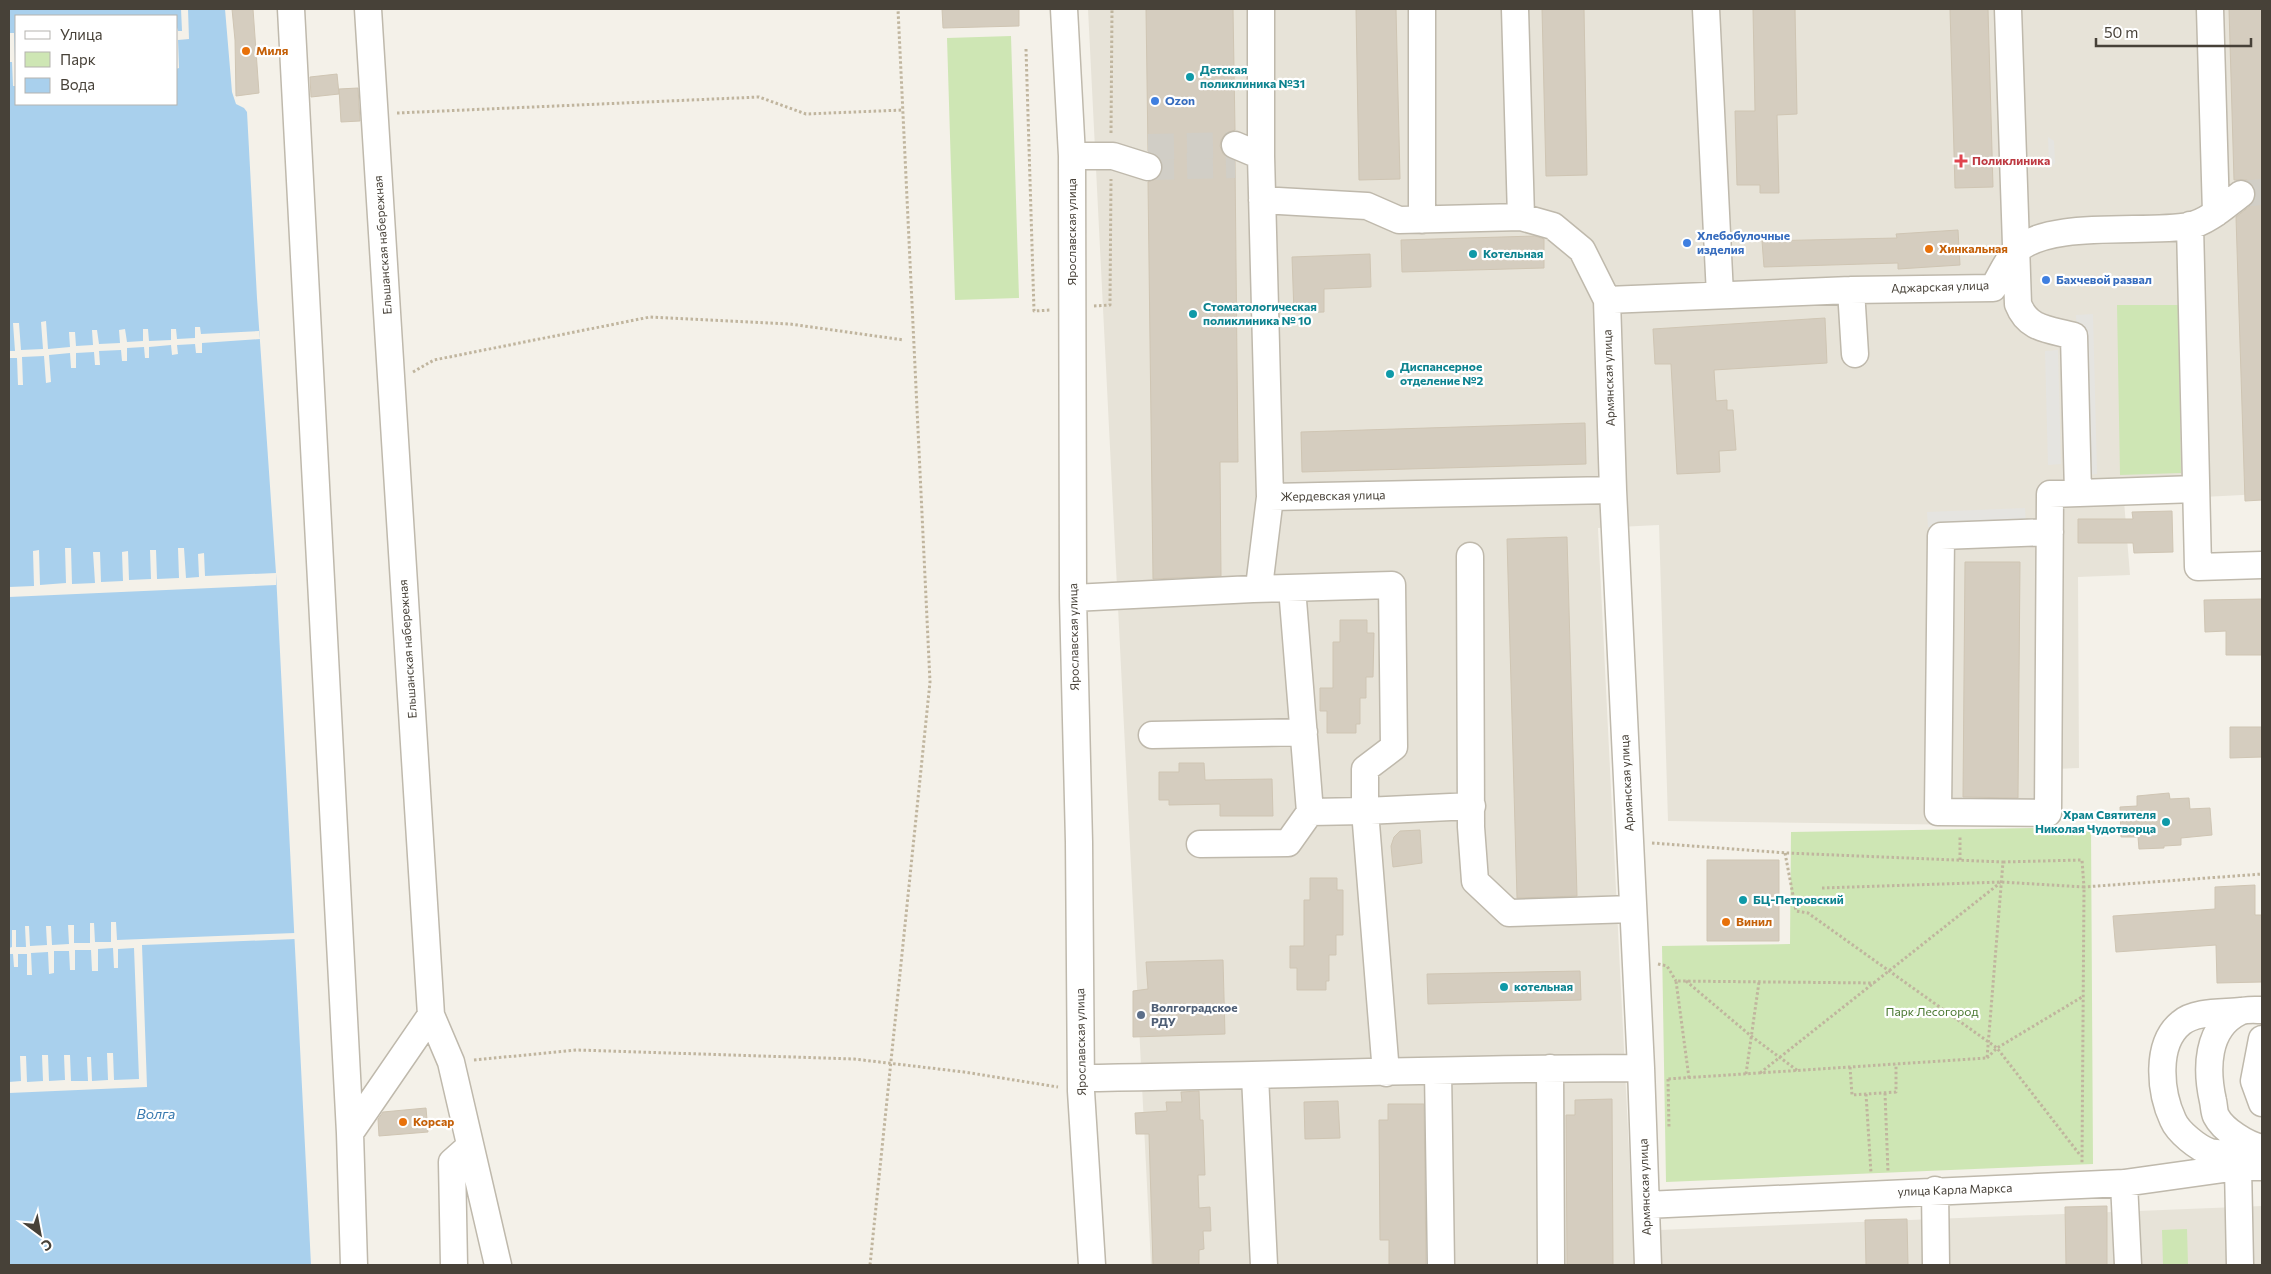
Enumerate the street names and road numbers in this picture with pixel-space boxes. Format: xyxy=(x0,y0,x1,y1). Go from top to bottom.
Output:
street label: Ельшанская набережная xyxy=(370,175,394,315)
street label: Ярославская улица xyxy=(1064,178,1078,286)
street label: Аджарская улица xyxy=(1891,277,1989,295)
street label: Армянская улица xyxy=(1599,329,1617,427)
street label: Жердевская улица xyxy=(1280,487,1386,503)
street label: Ельшанская набережная xyxy=(395,579,419,719)
street label: Ярославская улица xyxy=(1065,583,1081,691)
street label: Армянская улица xyxy=(1616,734,1636,832)
street label: Ярославская улица xyxy=(1072,988,1088,1096)
street label: Армянская улица xyxy=(1635,1138,1653,1236)
street label: улица Карла Маркса xyxy=(1897,1180,2013,1198)

